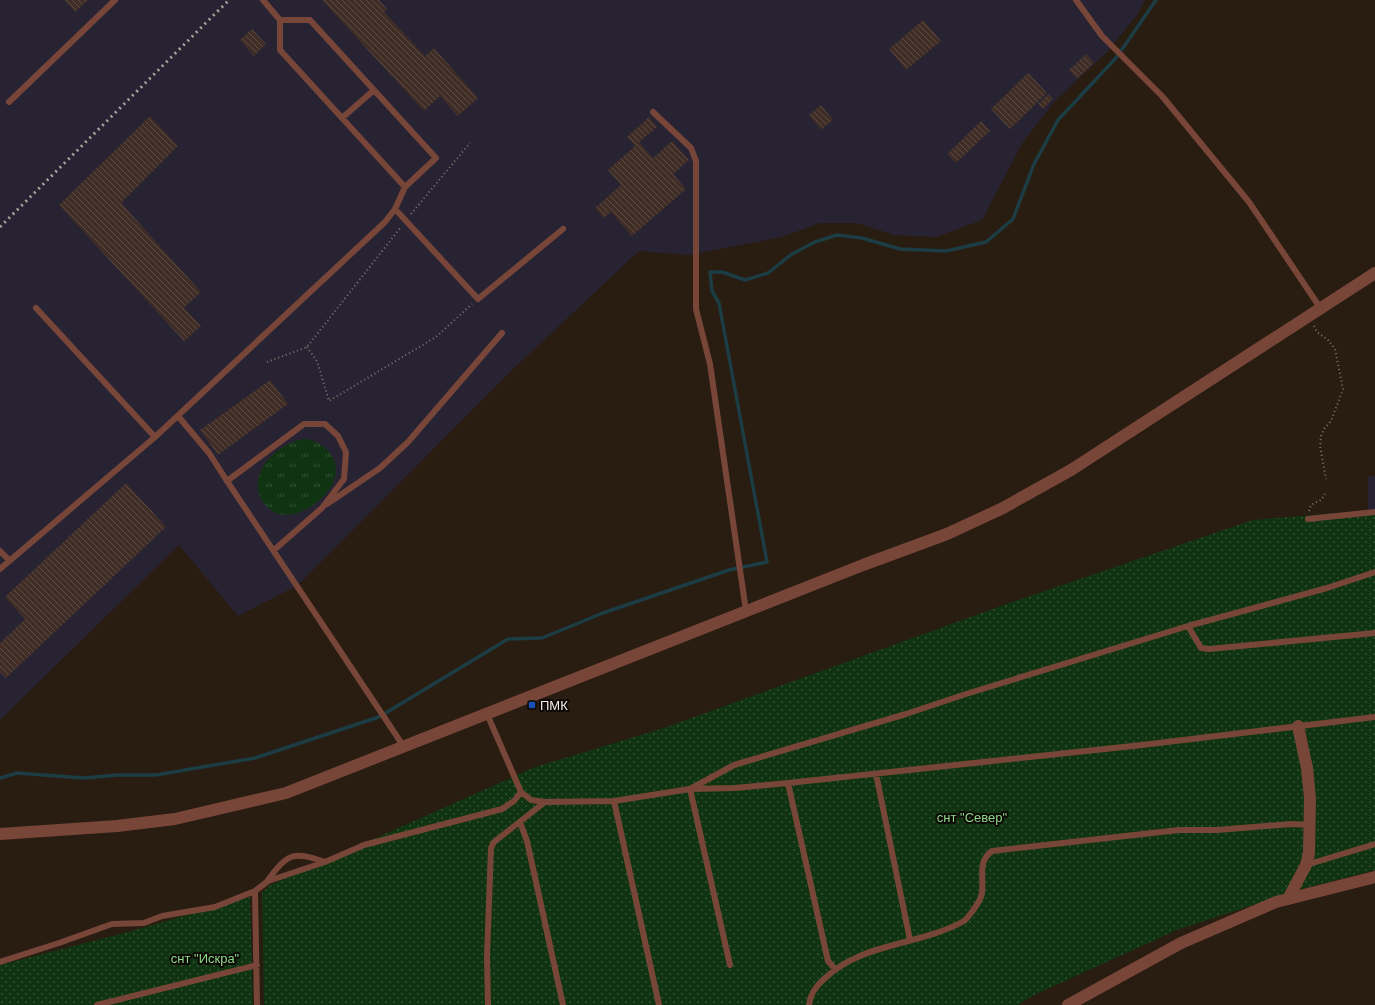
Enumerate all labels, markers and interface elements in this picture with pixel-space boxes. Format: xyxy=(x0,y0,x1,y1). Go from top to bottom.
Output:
place label: ПМК xyxy=(540,698,568,713)
marker: ПМК xyxy=(527,700,537,710)
park label: снт "Север" xyxy=(937,810,1008,825)
park label: снт "Искра" xyxy=(171,951,240,966)

